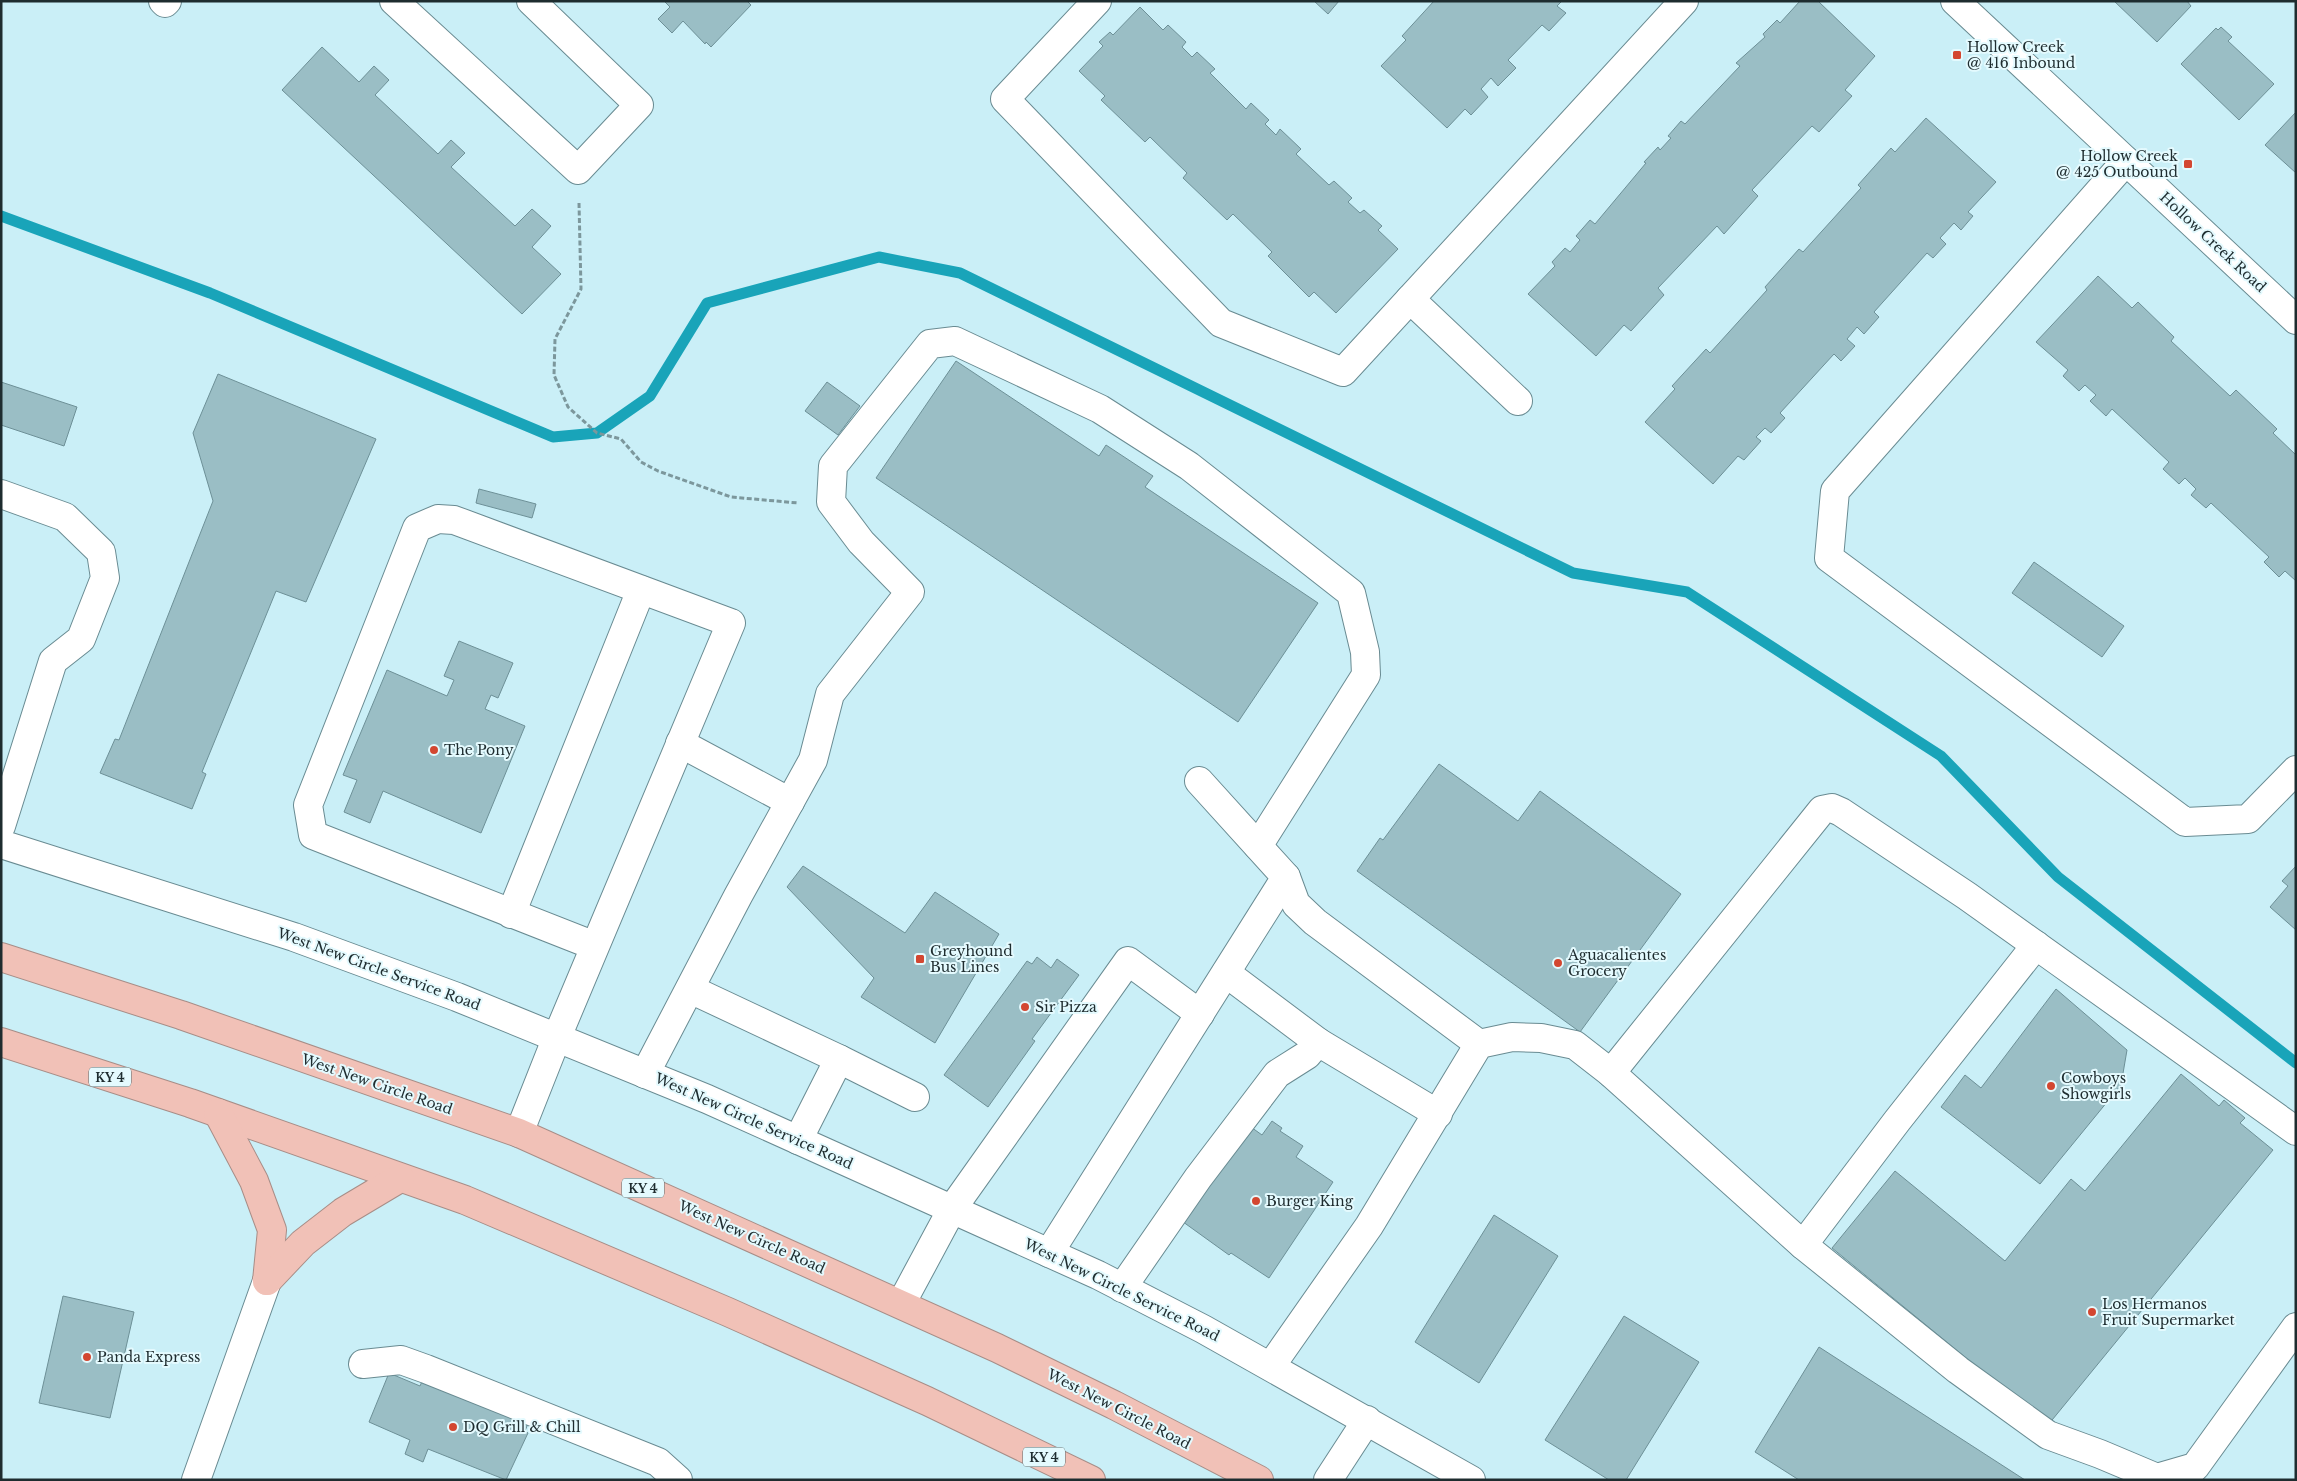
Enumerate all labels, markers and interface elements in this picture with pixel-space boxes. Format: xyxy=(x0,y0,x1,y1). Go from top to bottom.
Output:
place label: Hollow Creek @ 416 Inbound xyxy=(1967,38,2076,72)
marker: Hollow Creek @ 416 Inbound xyxy=(1951,49,1963,61)
place label: Hollow Creek @ 425 Outbound xyxy=(2056,147,2179,181)
marker: Hollow Creek @ 425 Outbound xyxy=(2182,158,2194,170)
street label: Hollow Creek Road xyxy=(2156,188,2270,296)
place label: The Pony xyxy=(444,741,514,759)
marker: The Pony xyxy=(428,744,440,756)
street label: West New Circle Service Road xyxy=(274,923,484,1014)
place label: Greyhound Bus Lines xyxy=(930,942,1013,976)
place label: Aguacalientes Grocery xyxy=(1567,946,1666,980)
marker: Greyhound Bus Lines xyxy=(914,953,926,965)
marker: Aguacalientes Grocery xyxy=(1552,957,1564,969)
place label: Sir Pizza xyxy=(1035,998,1097,1016)
marker: Sir Pizza xyxy=(1019,1001,1031,1013)
street label: West New Circle Road xyxy=(298,1049,455,1118)
road number: KY 4 xyxy=(89,1068,131,1086)
street label: West New Circle Service Road xyxy=(651,1069,856,1173)
place label: Cowboys Showgirls xyxy=(2061,1069,2131,1103)
marker: Cowboys Showgirls xyxy=(2045,1080,2057,1092)
road number: KY 4 xyxy=(622,1178,664,1198)
place label: Burger King xyxy=(1266,1192,1354,1210)
marker: Burger King xyxy=(1250,1195,1262,1207)
street label: West New Circle Road xyxy=(675,1196,829,1278)
street label: West New Circle Service Road xyxy=(1020,1234,1223,1345)
place label: Los Hermanos Fruit Supermarket xyxy=(2102,1295,2236,1329)
marker: Los Hermanos Fruit Supermarket xyxy=(2086,1306,2098,1318)
place label: Panda Express xyxy=(97,1348,200,1366)
marker: Panda Express xyxy=(81,1351,93,1363)
street label: West New Circle Road xyxy=(1043,1365,1194,1453)
place label: DQ Grill & Chill xyxy=(463,1418,581,1436)
marker: DQ Grill & Chill xyxy=(447,1421,459,1433)
road number: KY 4 xyxy=(1023,1448,1065,1466)

